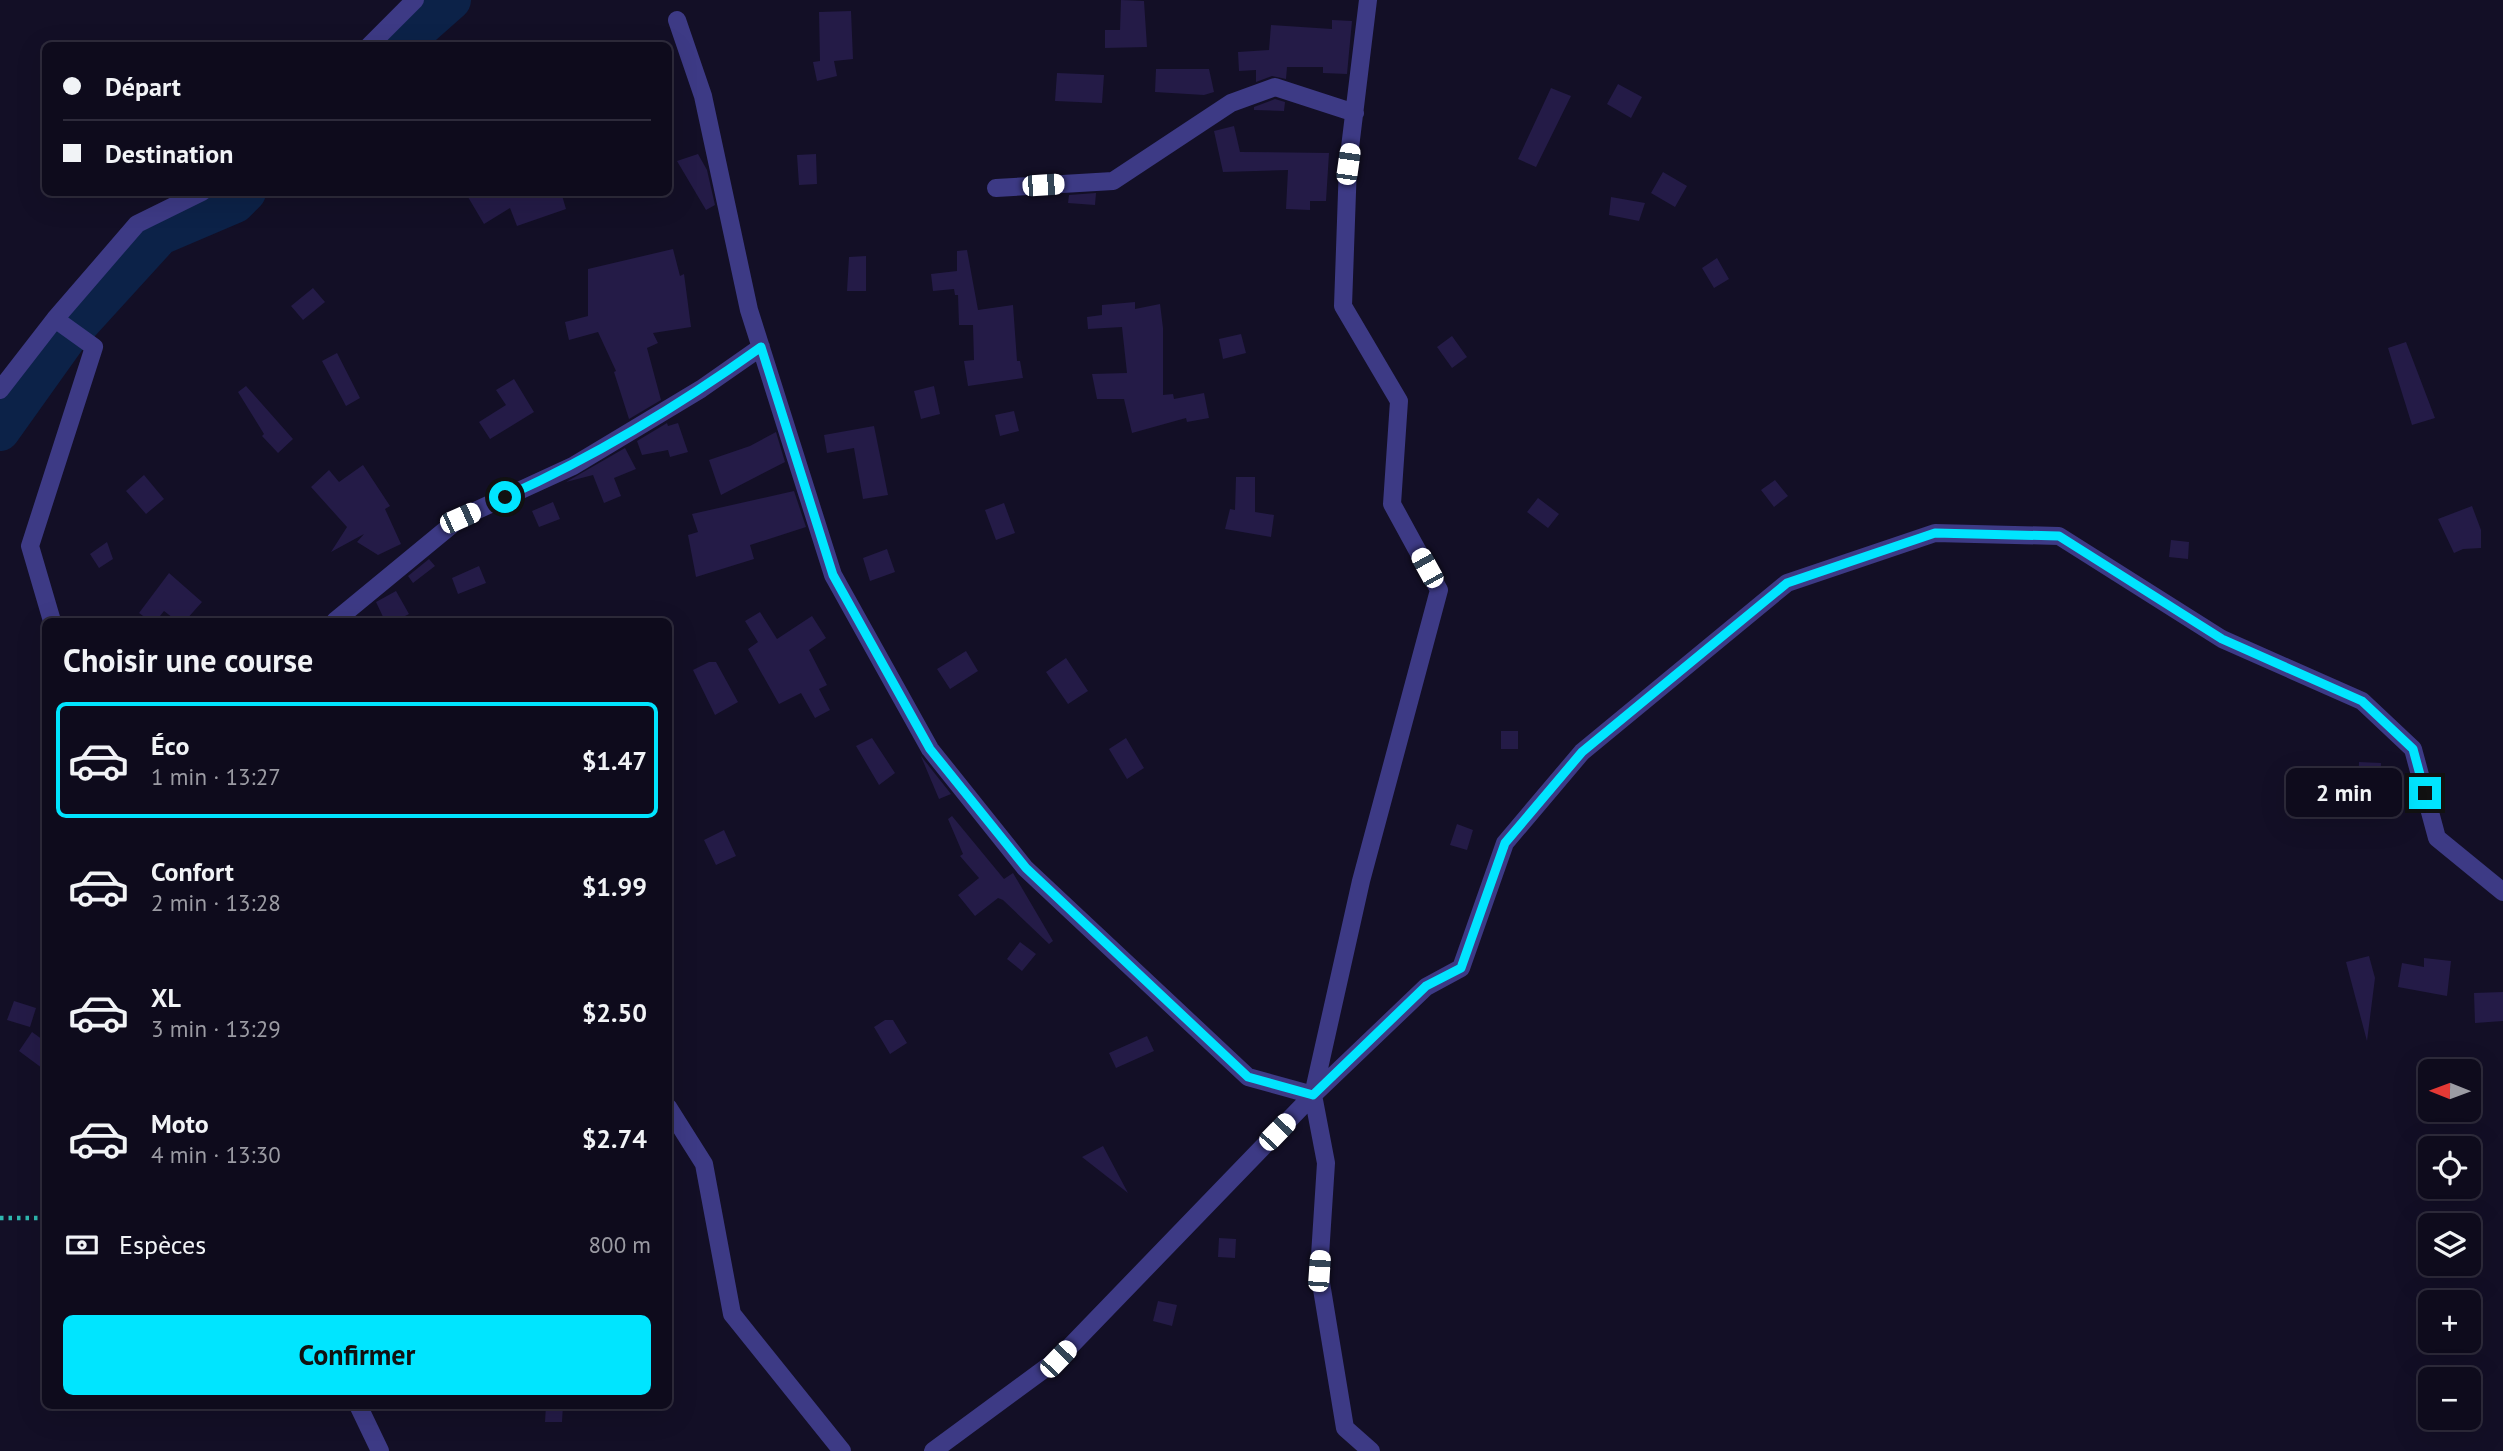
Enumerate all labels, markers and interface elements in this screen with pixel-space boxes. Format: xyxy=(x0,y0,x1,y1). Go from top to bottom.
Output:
text: Départ xyxy=(105,70,181,103)
text: Destination xyxy=(105,137,233,170)
car xyxy=(1335,142,1362,186)
car xyxy=(1022,173,1065,197)
route start xyxy=(489,481,521,513)
car xyxy=(437,500,484,536)
car xyxy=(1408,545,1447,591)
text: Choisir une course xyxy=(63,639,313,681)
icon: car xyxy=(67,729,130,792)
text: Éco xyxy=(151,729,189,762)
text: $1.47 xyxy=(582,744,647,777)
text: 1 min · 13:27 xyxy=(151,762,281,791)
callout: 2 min xyxy=(2285,768,2400,818)
route end xyxy=(2409,777,2441,809)
text: 2 min xyxy=(2316,778,2372,807)
icon: car xyxy=(67,855,130,918)
text: Confort xyxy=(151,855,234,888)
text: $1.99 xyxy=(582,870,647,903)
text: 2 min · 13:28 xyxy=(151,888,281,917)
icon: car xyxy=(67,981,130,1044)
text: XL xyxy=(151,981,181,1014)
text: $2.50 xyxy=(582,996,647,1029)
text: 3 min · 13:29 xyxy=(151,1014,281,1043)
north arrow xyxy=(2418,1059,2482,1122)
map controls xyxy=(2418,1059,2481,1430)
icon: car xyxy=(67,1107,130,1170)
text: Moto xyxy=(151,1107,209,1140)
car xyxy=(1255,1110,1300,1154)
text: $2.74 xyxy=(582,1122,647,1155)
button: locate xyxy=(2418,1136,2481,1199)
text: 4 min · 13:30 xyxy=(151,1140,281,1169)
button: layers xyxy=(2418,1213,2481,1276)
icon: cash xyxy=(63,1226,101,1264)
text: Espèces xyxy=(119,1228,206,1261)
text: 800 m xyxy=(589,1230,651,1259)
car xyxy=(1308,1249,1331,1293)
button: + xyxy=(2418,1290,2481,1353)
button: Confirmer xyxy=(63,1315,651,1395)
car xyxy=(1036,1337,1081,1381)
button: − xyxy=(2418,1367,2481,1430)

